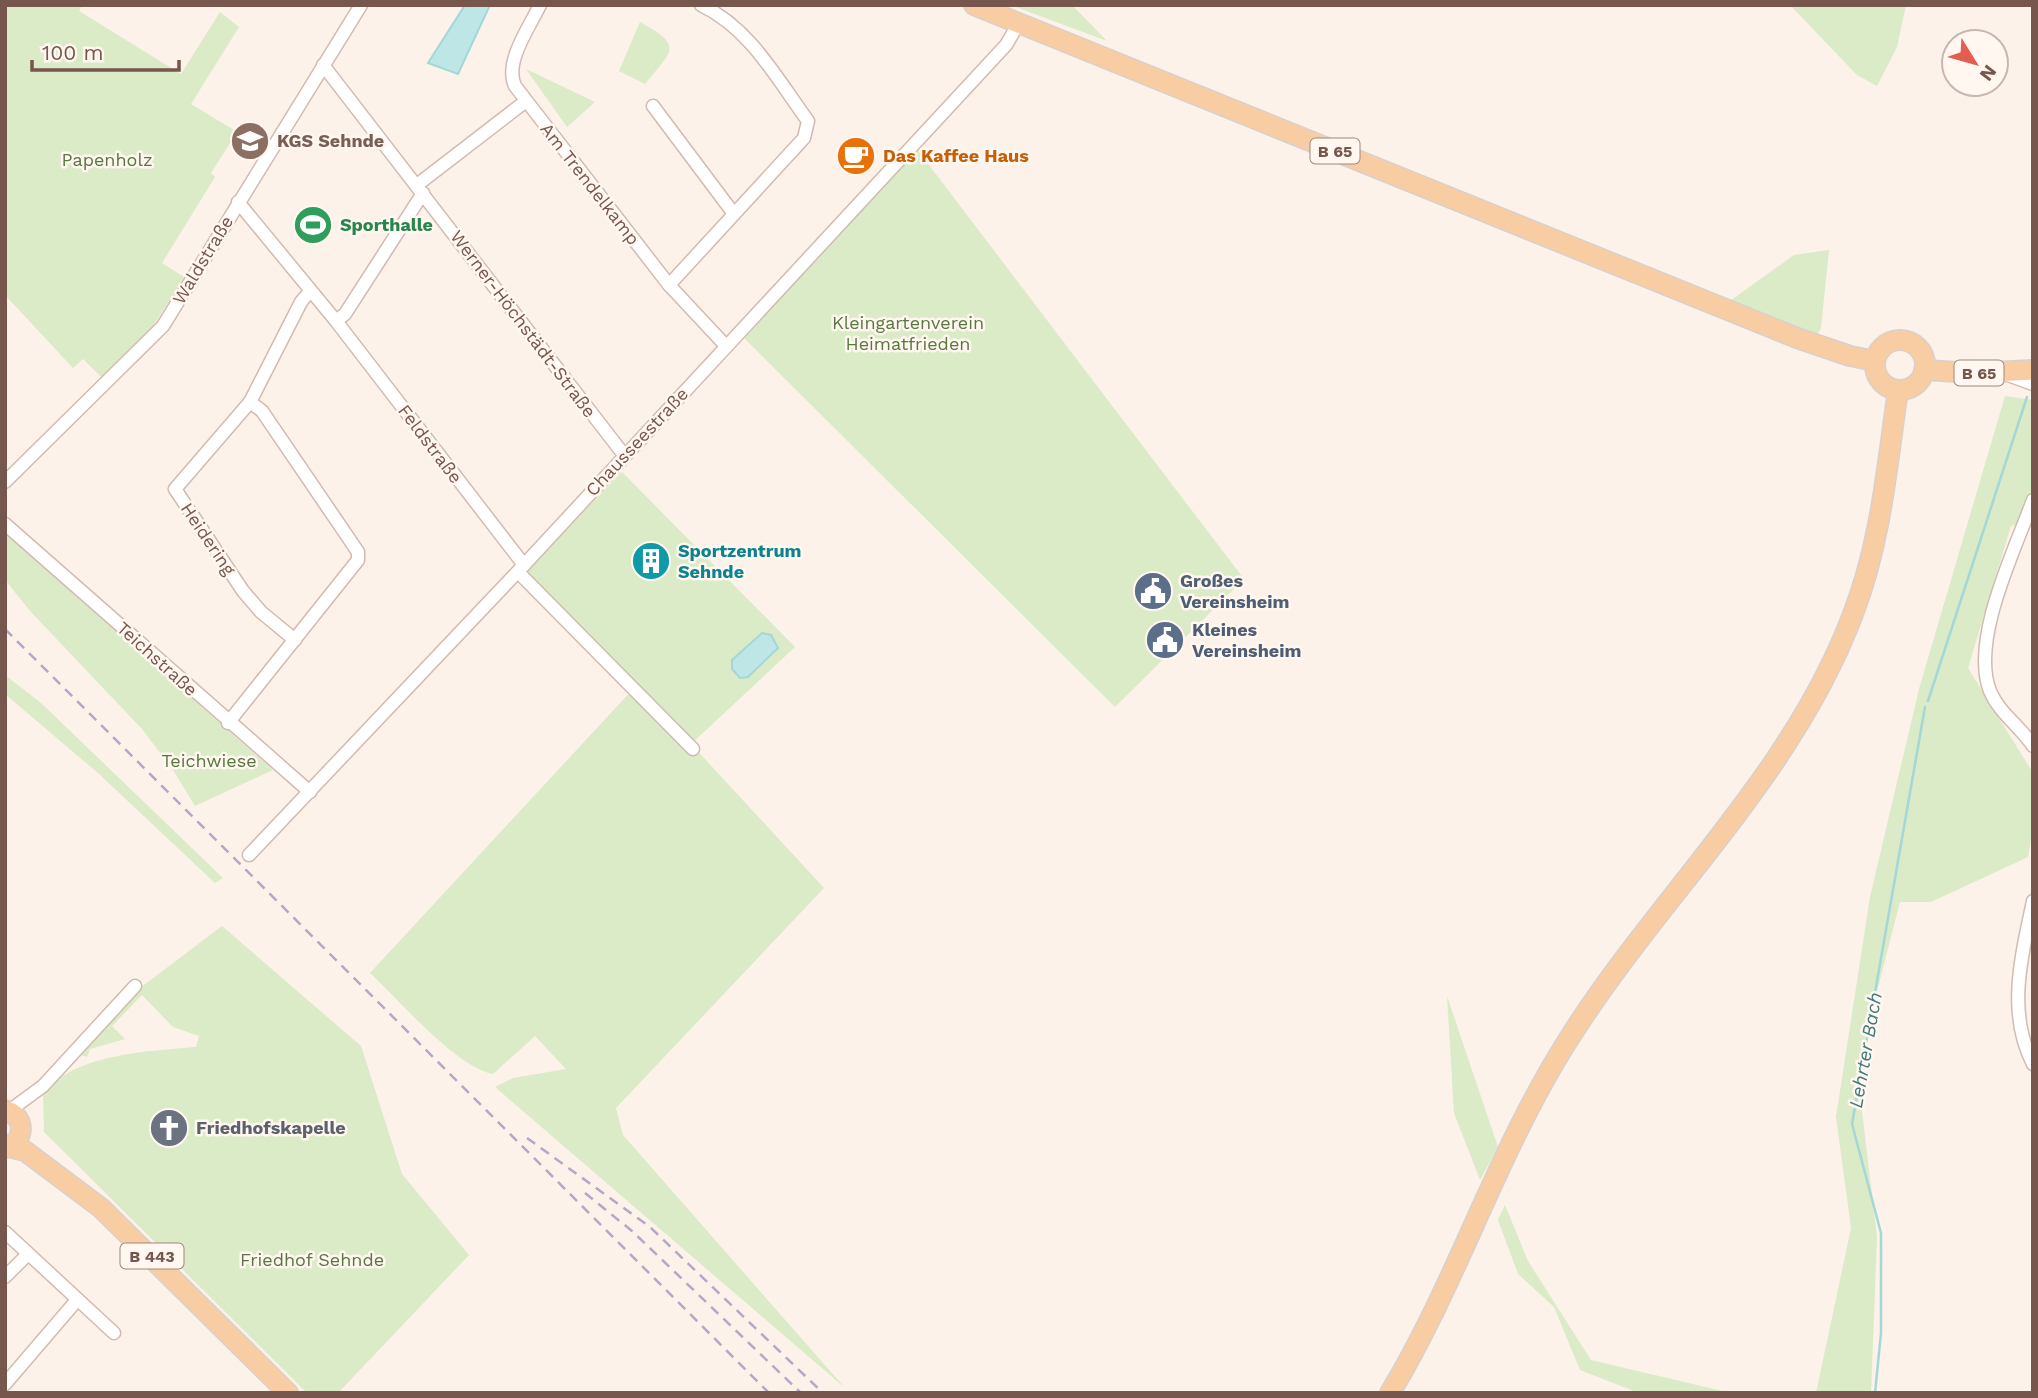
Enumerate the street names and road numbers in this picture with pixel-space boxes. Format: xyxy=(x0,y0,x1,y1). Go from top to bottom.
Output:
street label: Am Trendelkamp xyxy=(536,119,644,249)
road number: B 65 xyxy=(1310,139,1360,164)
street label: Waldstraße xyxy=(168,212,237,308)
street label: Werner-Höchstädt-Straße xyxy=(446,226,601,421)
road number: B 65 xyxy=(1954,360,2004,386)
street label: Chausseestraße xyxy=(581,383,692,500)
street label: Feldstraße xyxy=(394,400,467,487)
street label: Heidering xyxy=(177,499,240,579)
street label: Teichstraße xyxy=(113,617,202,700)
road number: B 443 xyxy=(120,1244,184,1268)

